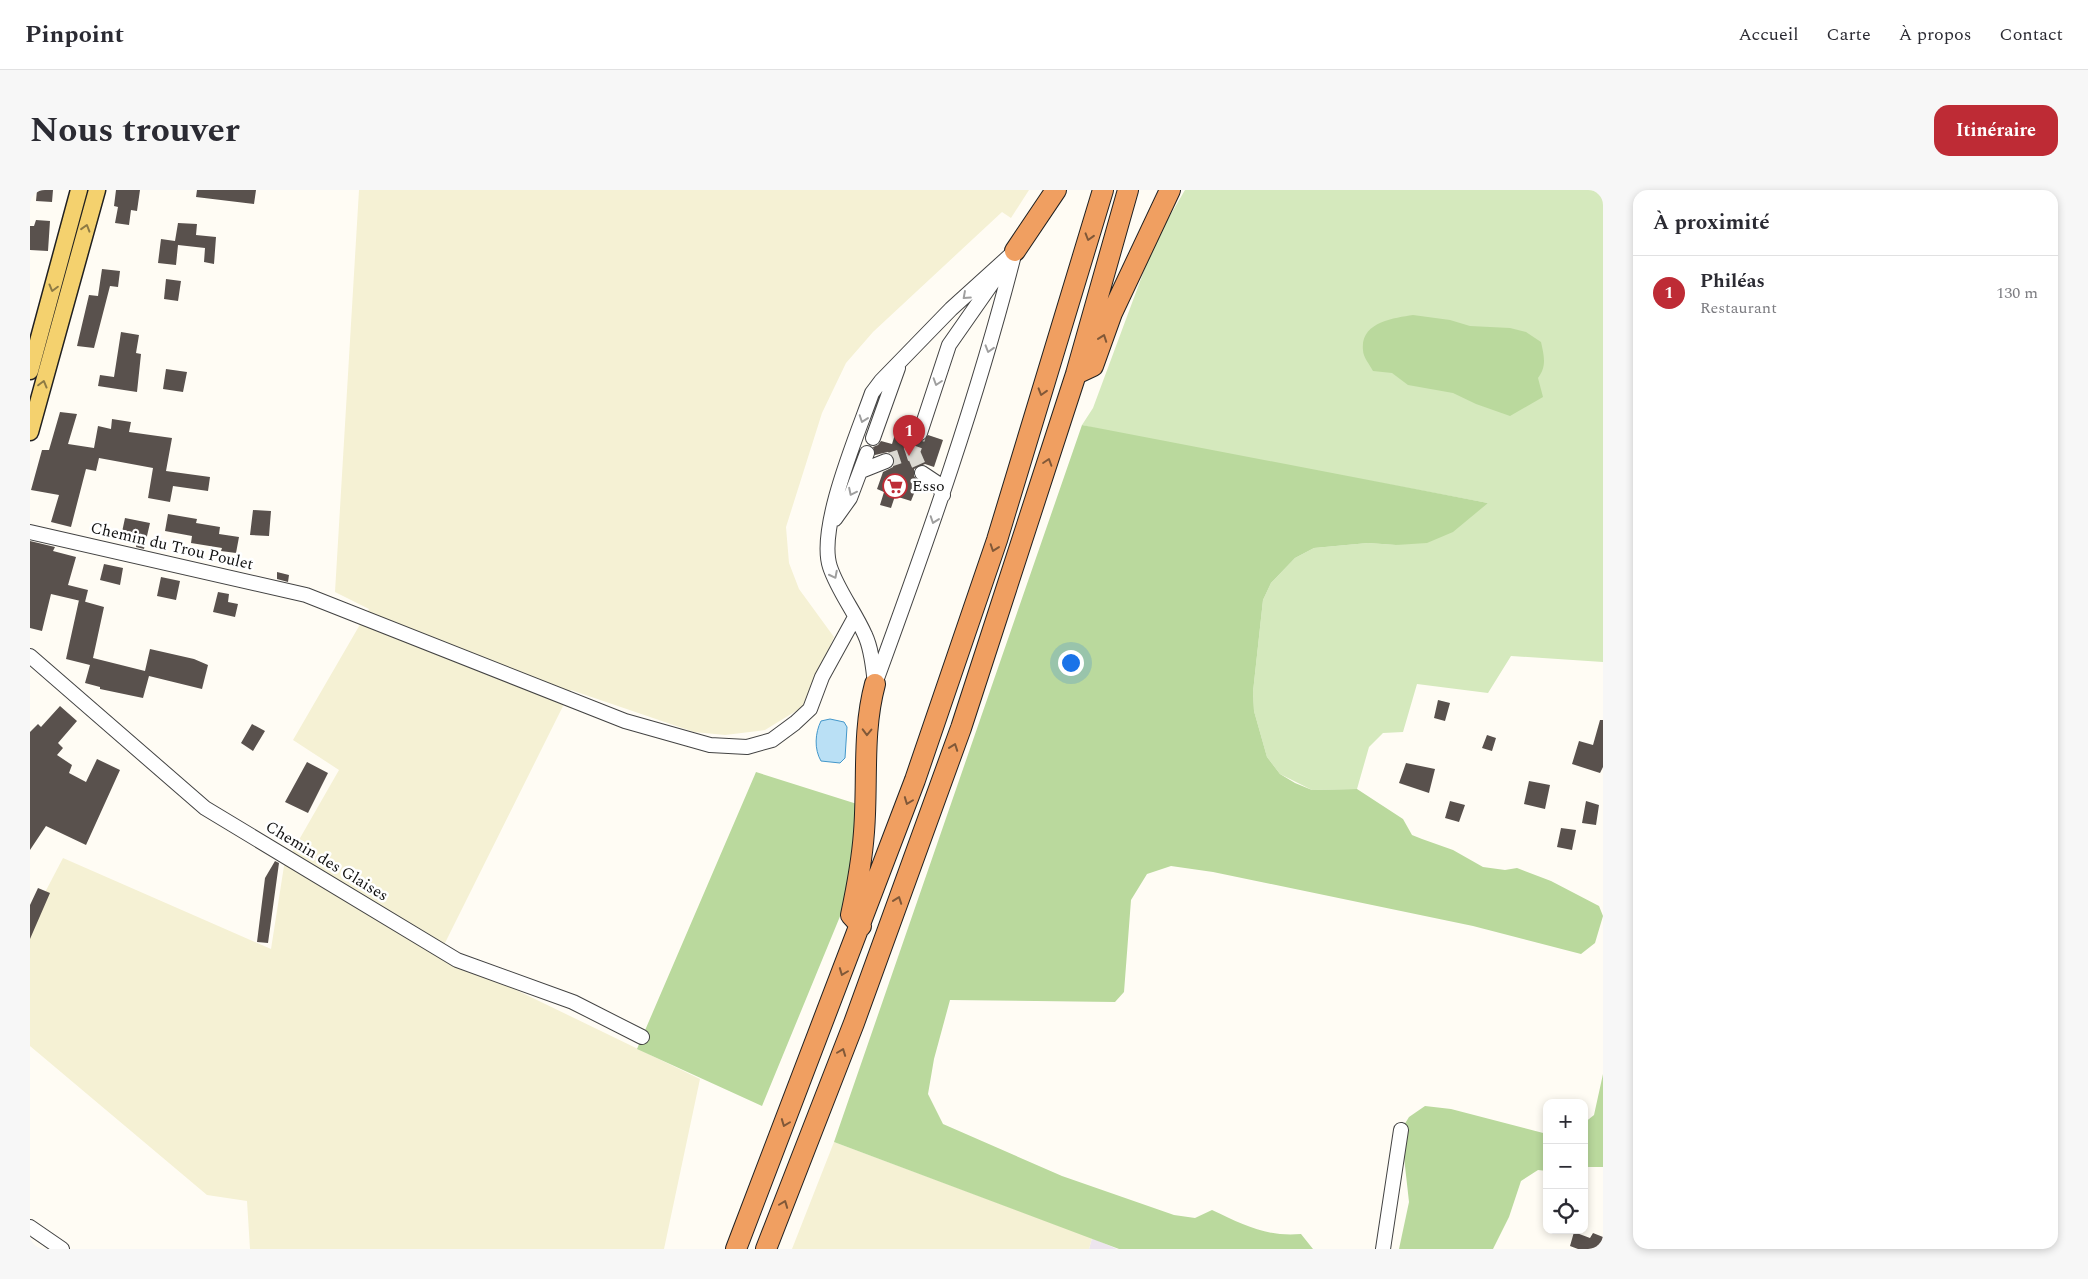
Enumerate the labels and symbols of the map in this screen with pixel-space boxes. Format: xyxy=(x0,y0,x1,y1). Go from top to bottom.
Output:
one-way arrow xyxy=(81,224,91,232)
one-way arrow xyxy=(1085,232,1095,240)
one-way arrow xyxy=(48,283,58,291)
one-way arrow xyxy=(962,290,971,299)
one-way arrow xyxy=(1097,334,1107,342)
one-way arrow xyxy=(984,344,994,353)
one-way arrow xyxy=(932,377,942,386)
one-way arrow xyxy=(37,381,47,389)
one-way arrow xyxy=(1037,387,1047,396)
one-way arrow xyxy=(859,414,869,422)
pin: 1 xyxy=(893,415,925,456)
one-way arrow xyxy=(1042,459,1052,467)
supermarket icon: Esso xyxy=(882,473,908,499)
place label: Esso xyxy=(912,474,945,498)
one-way arrow xyxy=(848,487,858,496)
street label: Chemin du Trou Poulet xyxy=(88,516,256,576)
one-way arrow xyxy=(930,516,940,524)
one-way arrow xyxy=(990,543,1000,551)
one-way arrow xyxy=(828,570,838,579)
your location xyxy=(1058,650,1084,676)
one-way arrow xyxy=(862,728,872,736)
one-way arrow xyxy=(948,743,958,752)
one-way arrow xyxy=(903,796,913,804)
street label: Chemin des Glaises xyxy=(261,815,393,907)
one-way arrow xyxy=(892,896,902,904)
one-way arrow xyxy=(839,967,849,975)
one-way arrow xyxy=(836,1048,847,1057)
one-way arrow xyxy=(780,1118,791,1127)
one-way arrow xyxy=(778,1200,788,1208)

